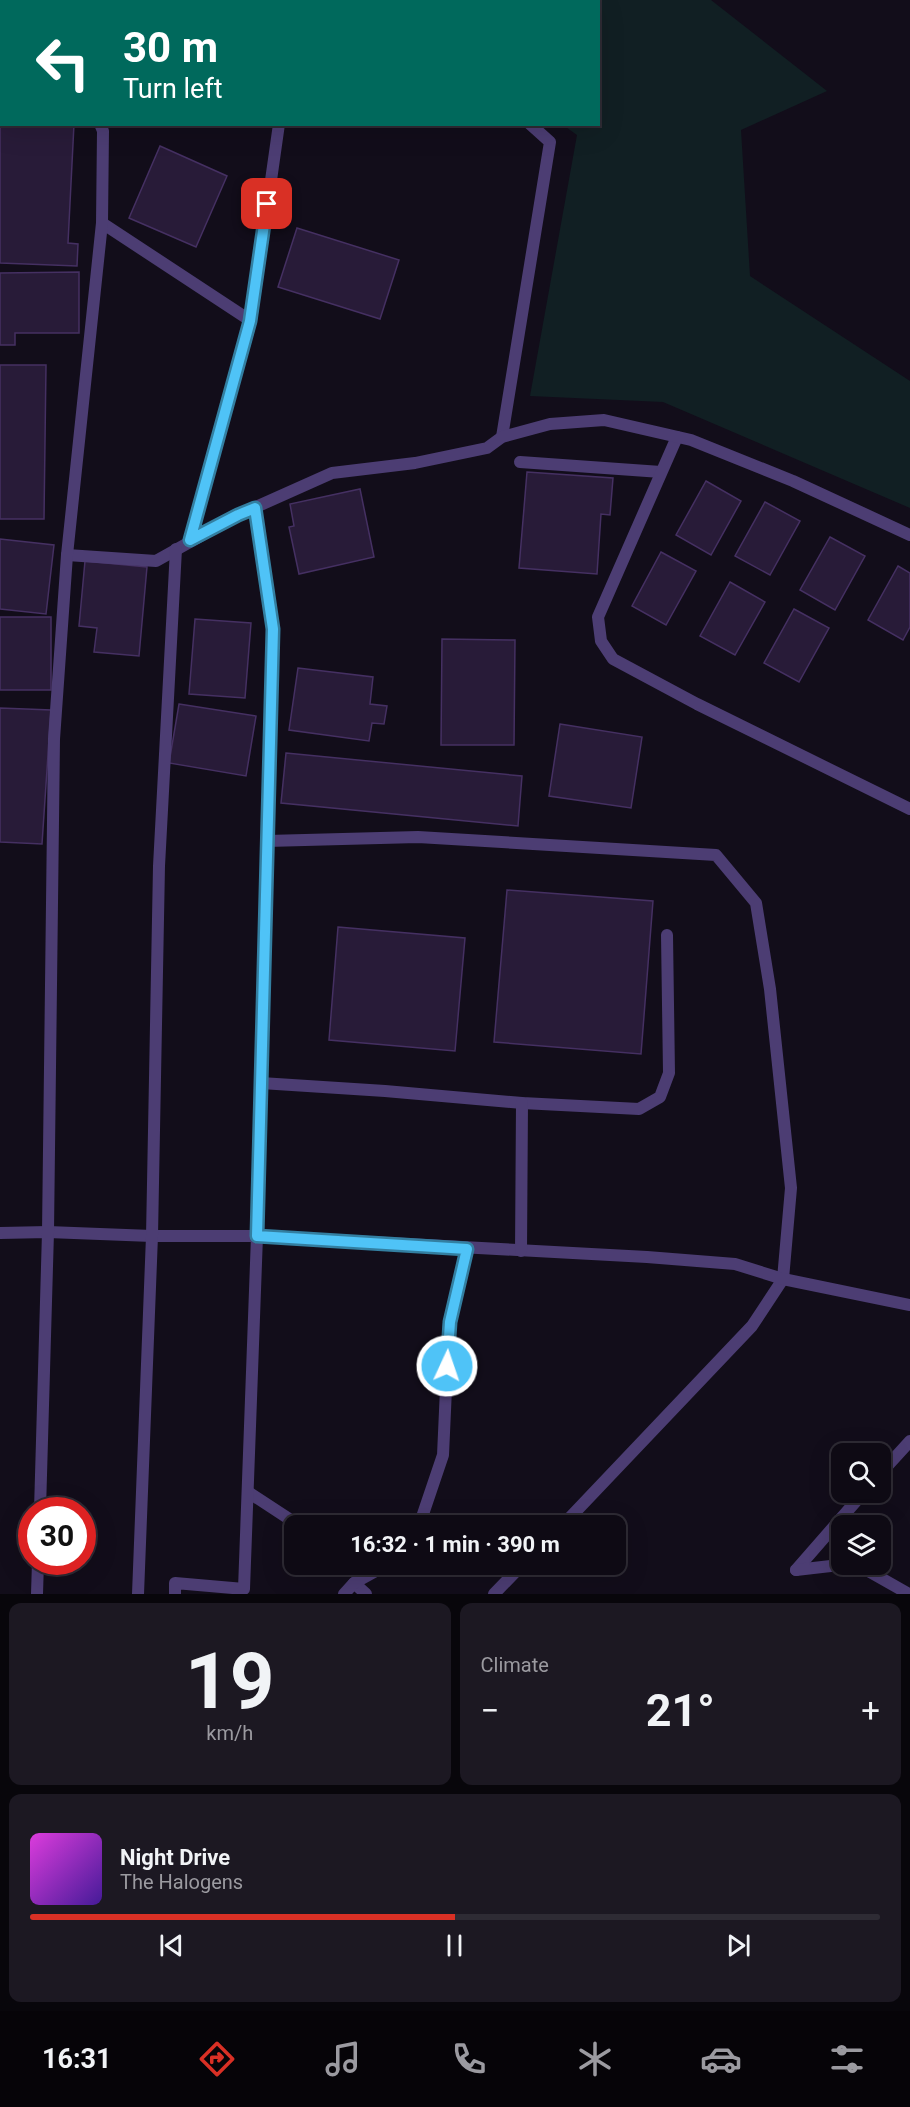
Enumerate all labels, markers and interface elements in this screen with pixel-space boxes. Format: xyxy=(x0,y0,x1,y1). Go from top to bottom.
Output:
text: 30 m xyxy=(123,23,218,72)
icon: left xyxy=(24,24,102,102)
text: Turn left xyxy=(123,73,223,105)
pin xyxy=(241,178,292,229)
icon: arrive xyxy=(250,187,283,220)
position arrow xyxy=(415,1334,479,1398)
map controls xyxy=(831,1443,891,1575)
button: search xyxy=(831,1443,891,1503)
speed limit sign: 30 xyxy=(18,1497,96,1575)
button: layers xyxy=(831,1515,891,1575)
text: 16:32 · 1 min · 390 m xyxy=(350,1532,560,1557)
text: 19 xyxy=(185,1636,275,1727)
text: Climate xyxy=(481,1653,549,1677)
text: 21° xyxy=(646,1684,715,1737)
text: − xyxy=(481,1691,499,1730)
text: + xyxy=(861,1691,880,1730)
text: km/h xyxy=(206,1721,253,1745)
text: Night Drive xyxy=(120,1845,230,1870)
text: The Halogens xyxy=(120,1870,243,1894)
icon: previous xyxy=(155,1929,188,1962)
icon: pause xyxy=(438,1929,471,1962)
icon: next xyxy=(722,1929,755,1962)
icon: directions xyxy=(196,2038,238,2080)
icon: music xyxy=(322,2038,364,2080)
icon: phone xyxy=(448,2038,490,2080)
icon: climate xyxy=(574,2038,616,2080)
icon: car xyxy=(700,2038,742,2080)
icon: filters xyxy=(826,2038,868,2080)
text: 16:31 xyxy=(42,2043,112,2075)

